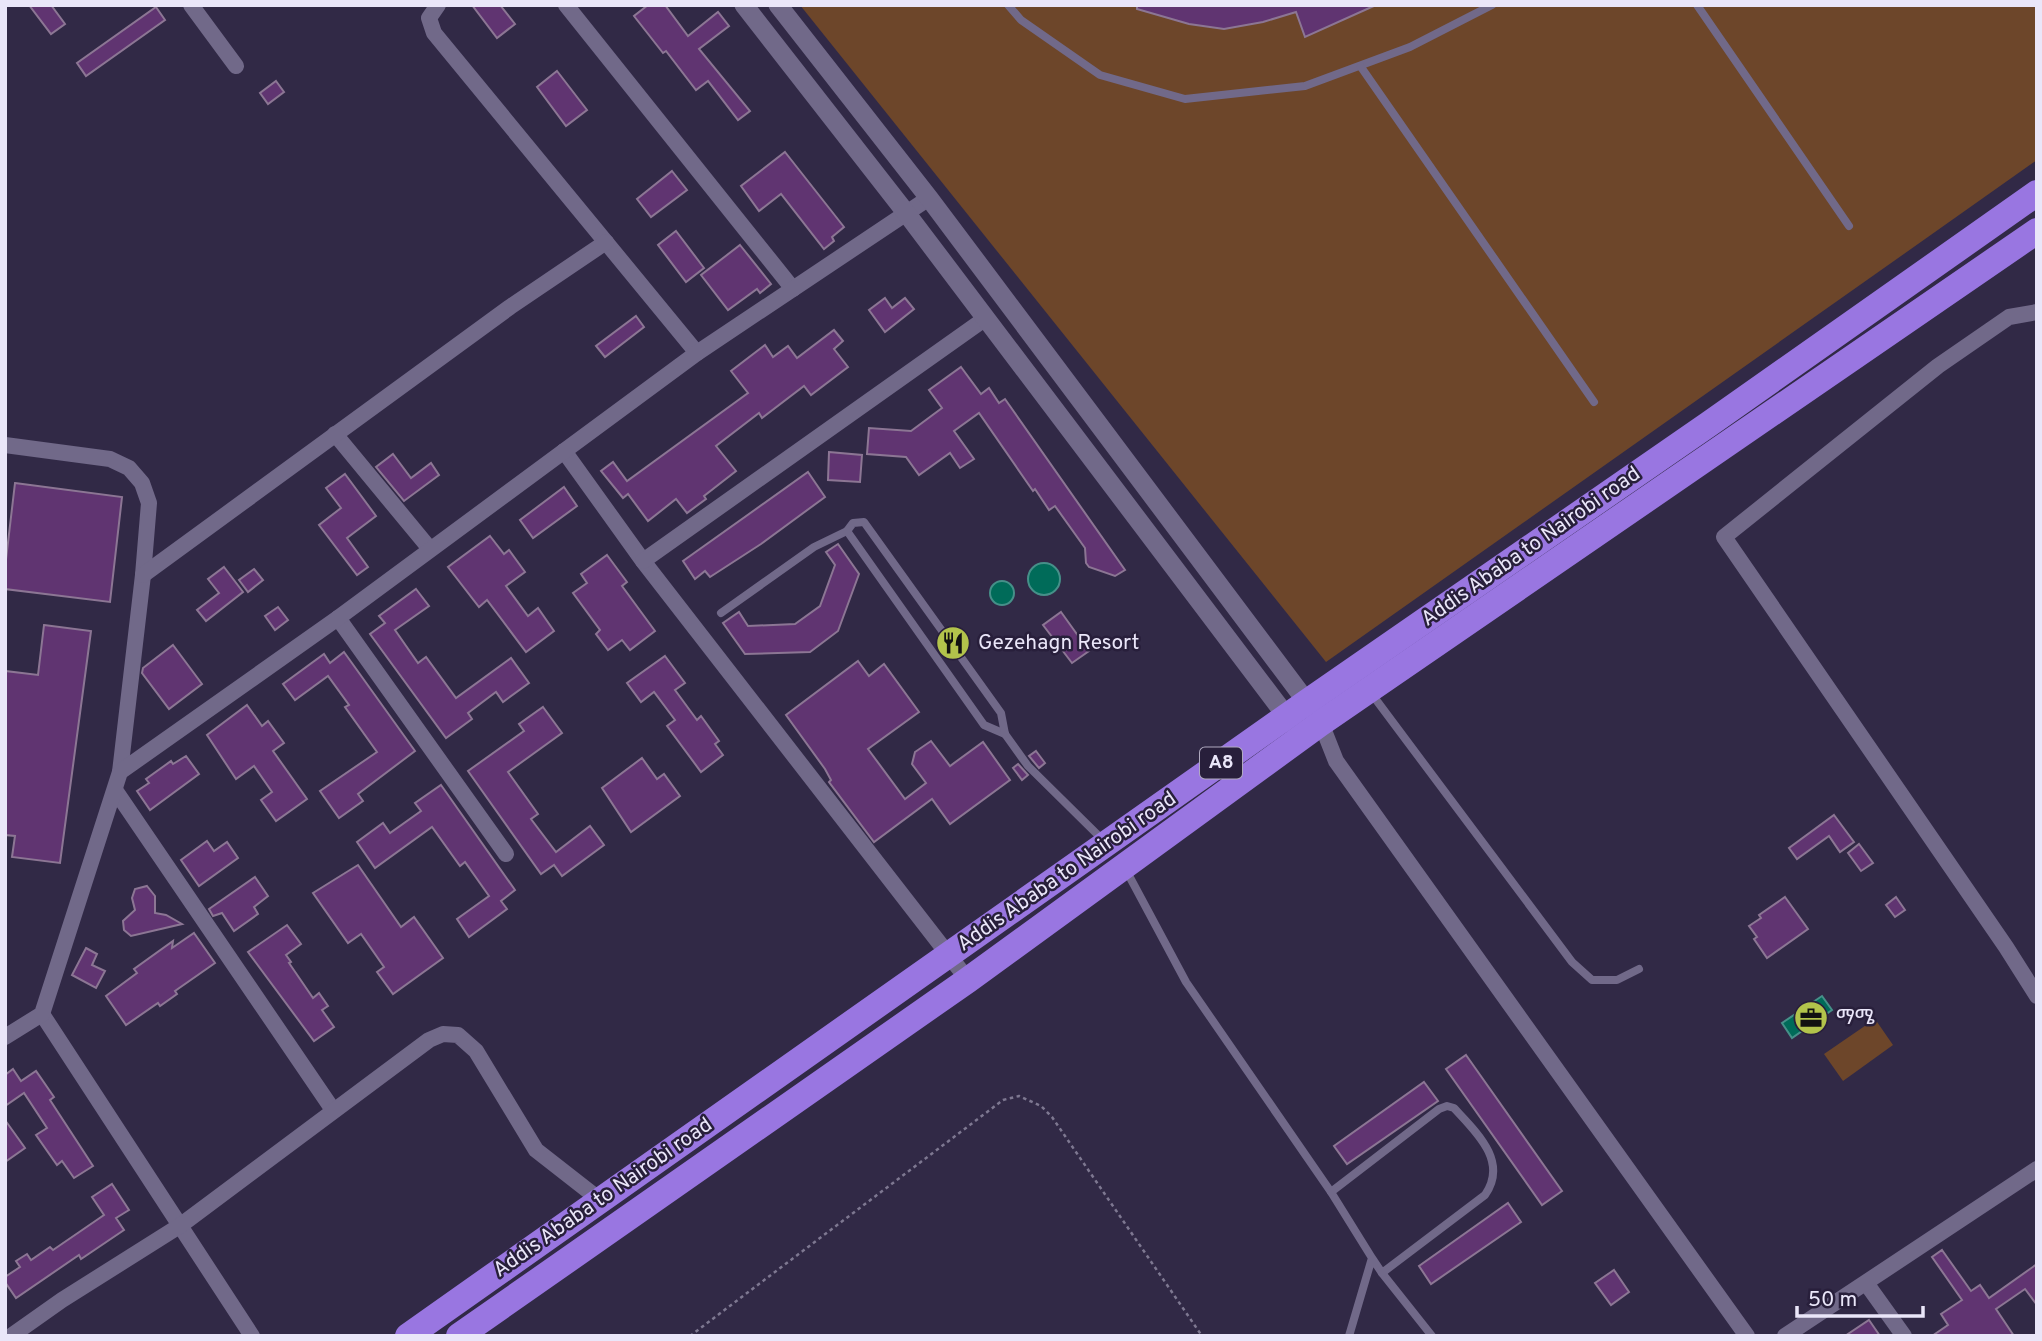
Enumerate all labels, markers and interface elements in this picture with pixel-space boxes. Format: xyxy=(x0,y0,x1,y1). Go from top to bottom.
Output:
street label: Addis Ababa to Nairobi road xyxy=(1416,461,1646,633)
restaurant icon: Gezehagn Resort xyxy=(934,624,972,662)
place label: Gezehagn Resort xyxy=(978,630,1139,657)
road number: A8 xyxy=(1200,748,1242,778)
street label: Addis Ababa to Nairobi road xyxy=(952,786,1182,958)
office icon: ማሜ xyxy=(1792,999,1830,1037)
place label: ማሜ xyxy=(1836,1005,1875,1032)
street label: Addis Ababa to Nairobi road xyxy=(488,1112,718,1284)
scale bar xyxy=(1797,1274,1923,1318)
text: 50 m xyxy=(1808,1287,1857,1314)

